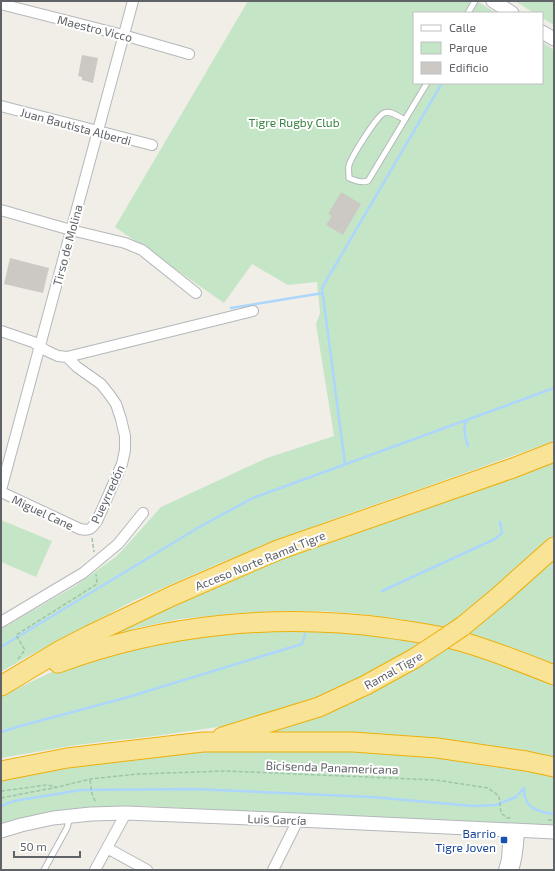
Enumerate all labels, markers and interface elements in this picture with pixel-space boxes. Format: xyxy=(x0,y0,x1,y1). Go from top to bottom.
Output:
street label: Maestro Vicco xyxy=(56,12,134,44)
legend xyxy=(413,12,543,84)
text: Calle xyxy=(449,20,476,34)
text: Parque xyxy=(449,40,487,54)
text: Edificio xyxy=(449,60,489,74)
street label: Juan Bautista Alberdi xyxy=(19,104,133,148)
park label: Tigre Rugby Club xyxy=(249,115,340,129)
street label: Tirso de Molina xyxy=(49,203,85,287)
street label: Pueyrredón xyxy=(87,462,127,526)
street label: Miguel Cane xyxy=(10,492,76,532)
street label: Acceso Norte Ramal Tigre xyxy=(193,527,327,593)
street label: Ramal Tigre xyxy=(361,648,425,692)
street label: Bicisenda Panamericana xyxy=(265,758,399,776)
street label: Luis García xyxy=(247,811,307,827)
place label: Barrio Tigre Joven xyxy=(435,826,496,854)
scale bar xyxy=(14,833,80,859)
marker: Barrio Tigre Joven xyxy=(499,835,509,845)
text: 50 m xyxy=(20,839,47,853)

